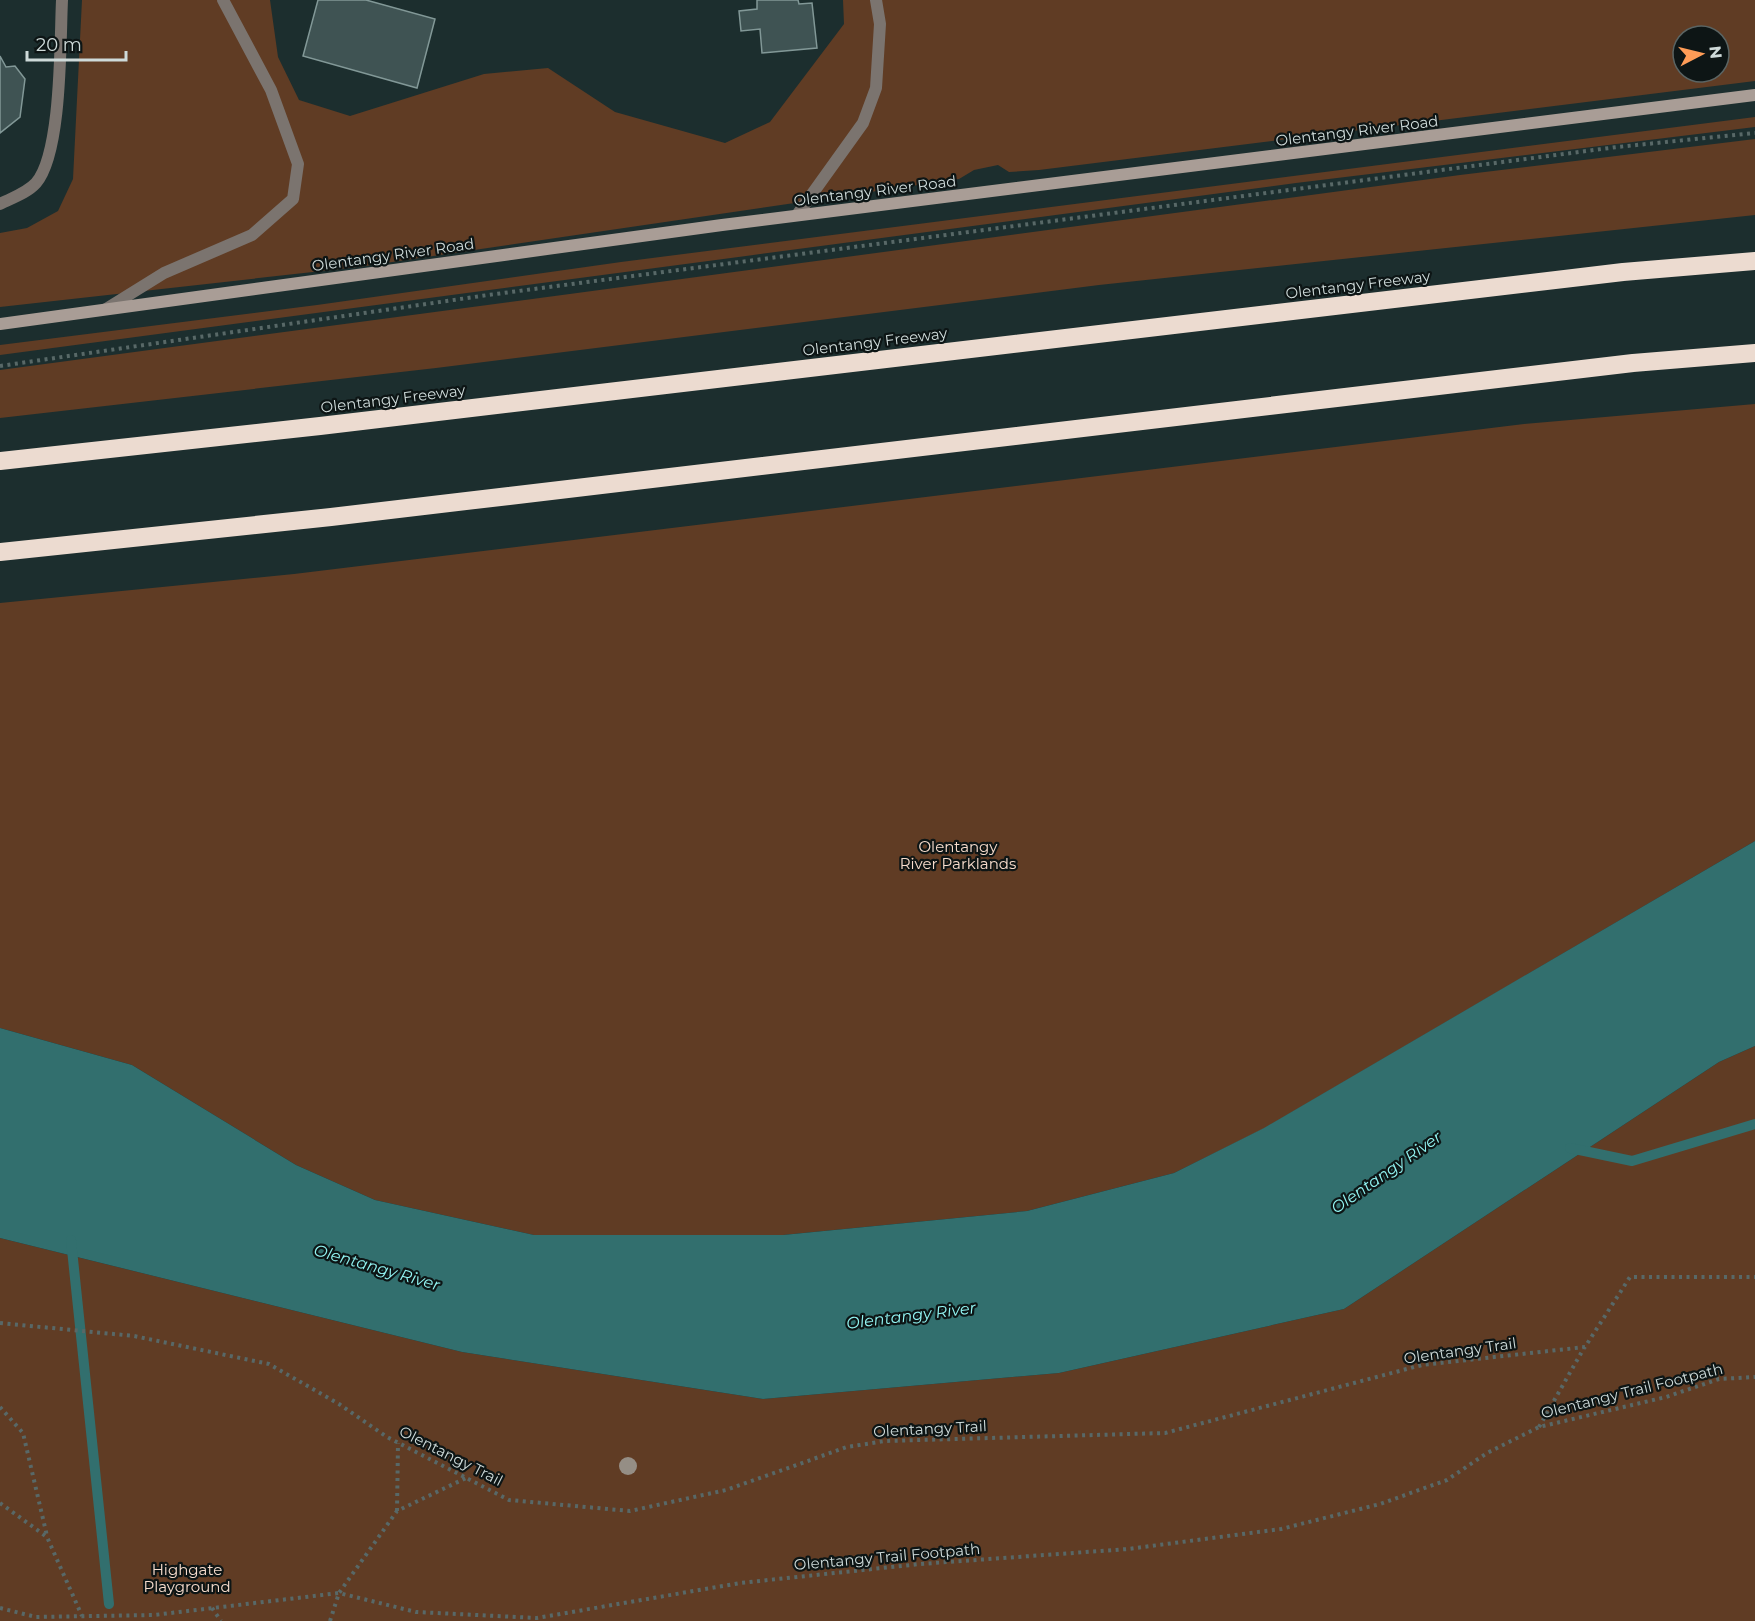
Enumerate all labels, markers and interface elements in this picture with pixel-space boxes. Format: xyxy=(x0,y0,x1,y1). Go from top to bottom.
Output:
scale bar xyxy=(27,24,126,62)
north arrow xyxy=(1671,24,1731,84)
text: 20 m xyxy=(36,34,82,56)
text: N xyxy=(1705,45,1726,60)
street label: Olentangy River Road xyxy=(1274,111,1439,150)
street label: Olentangy River Road xyxy=(792,171,957,210)
street label: Olentangy River Road xyxy=(310,234,475,275)
street label: Olentangy Freeway xyxy=(1285,266,1432,303)
street label: Olentangy Freeway xyxy=(802,323,949,360)
street label: Olentangy Freeway xyxy=(320,380,467,417)
park label: Olentangy River Parklands xyxy=(900,837,1016,873)
water label: Olentangy River xyxy=(1327,1127,1446,1218)
water label: Olentangy River xyxy=(312,1240,443,1295)
water label: Olentangy River xyxy=(845,1298,977,1333)
street label: Olentangy Trail xyxy=(1402,1333,1518,1368)
street label: Olentangy Trail Footpath xyxy=(1539,1359,1725,1422)
street label: Olentangy Trail xyxy=(873,1416,987,1441)
street label: Olentangy Trail xyxy=(396,1421,506,1490)
street label: Olentangy Trail Footpath xyxy=(793,1539,981,1574)
park label: Highgate Playground xyxy=(143,1560,231,1596)

